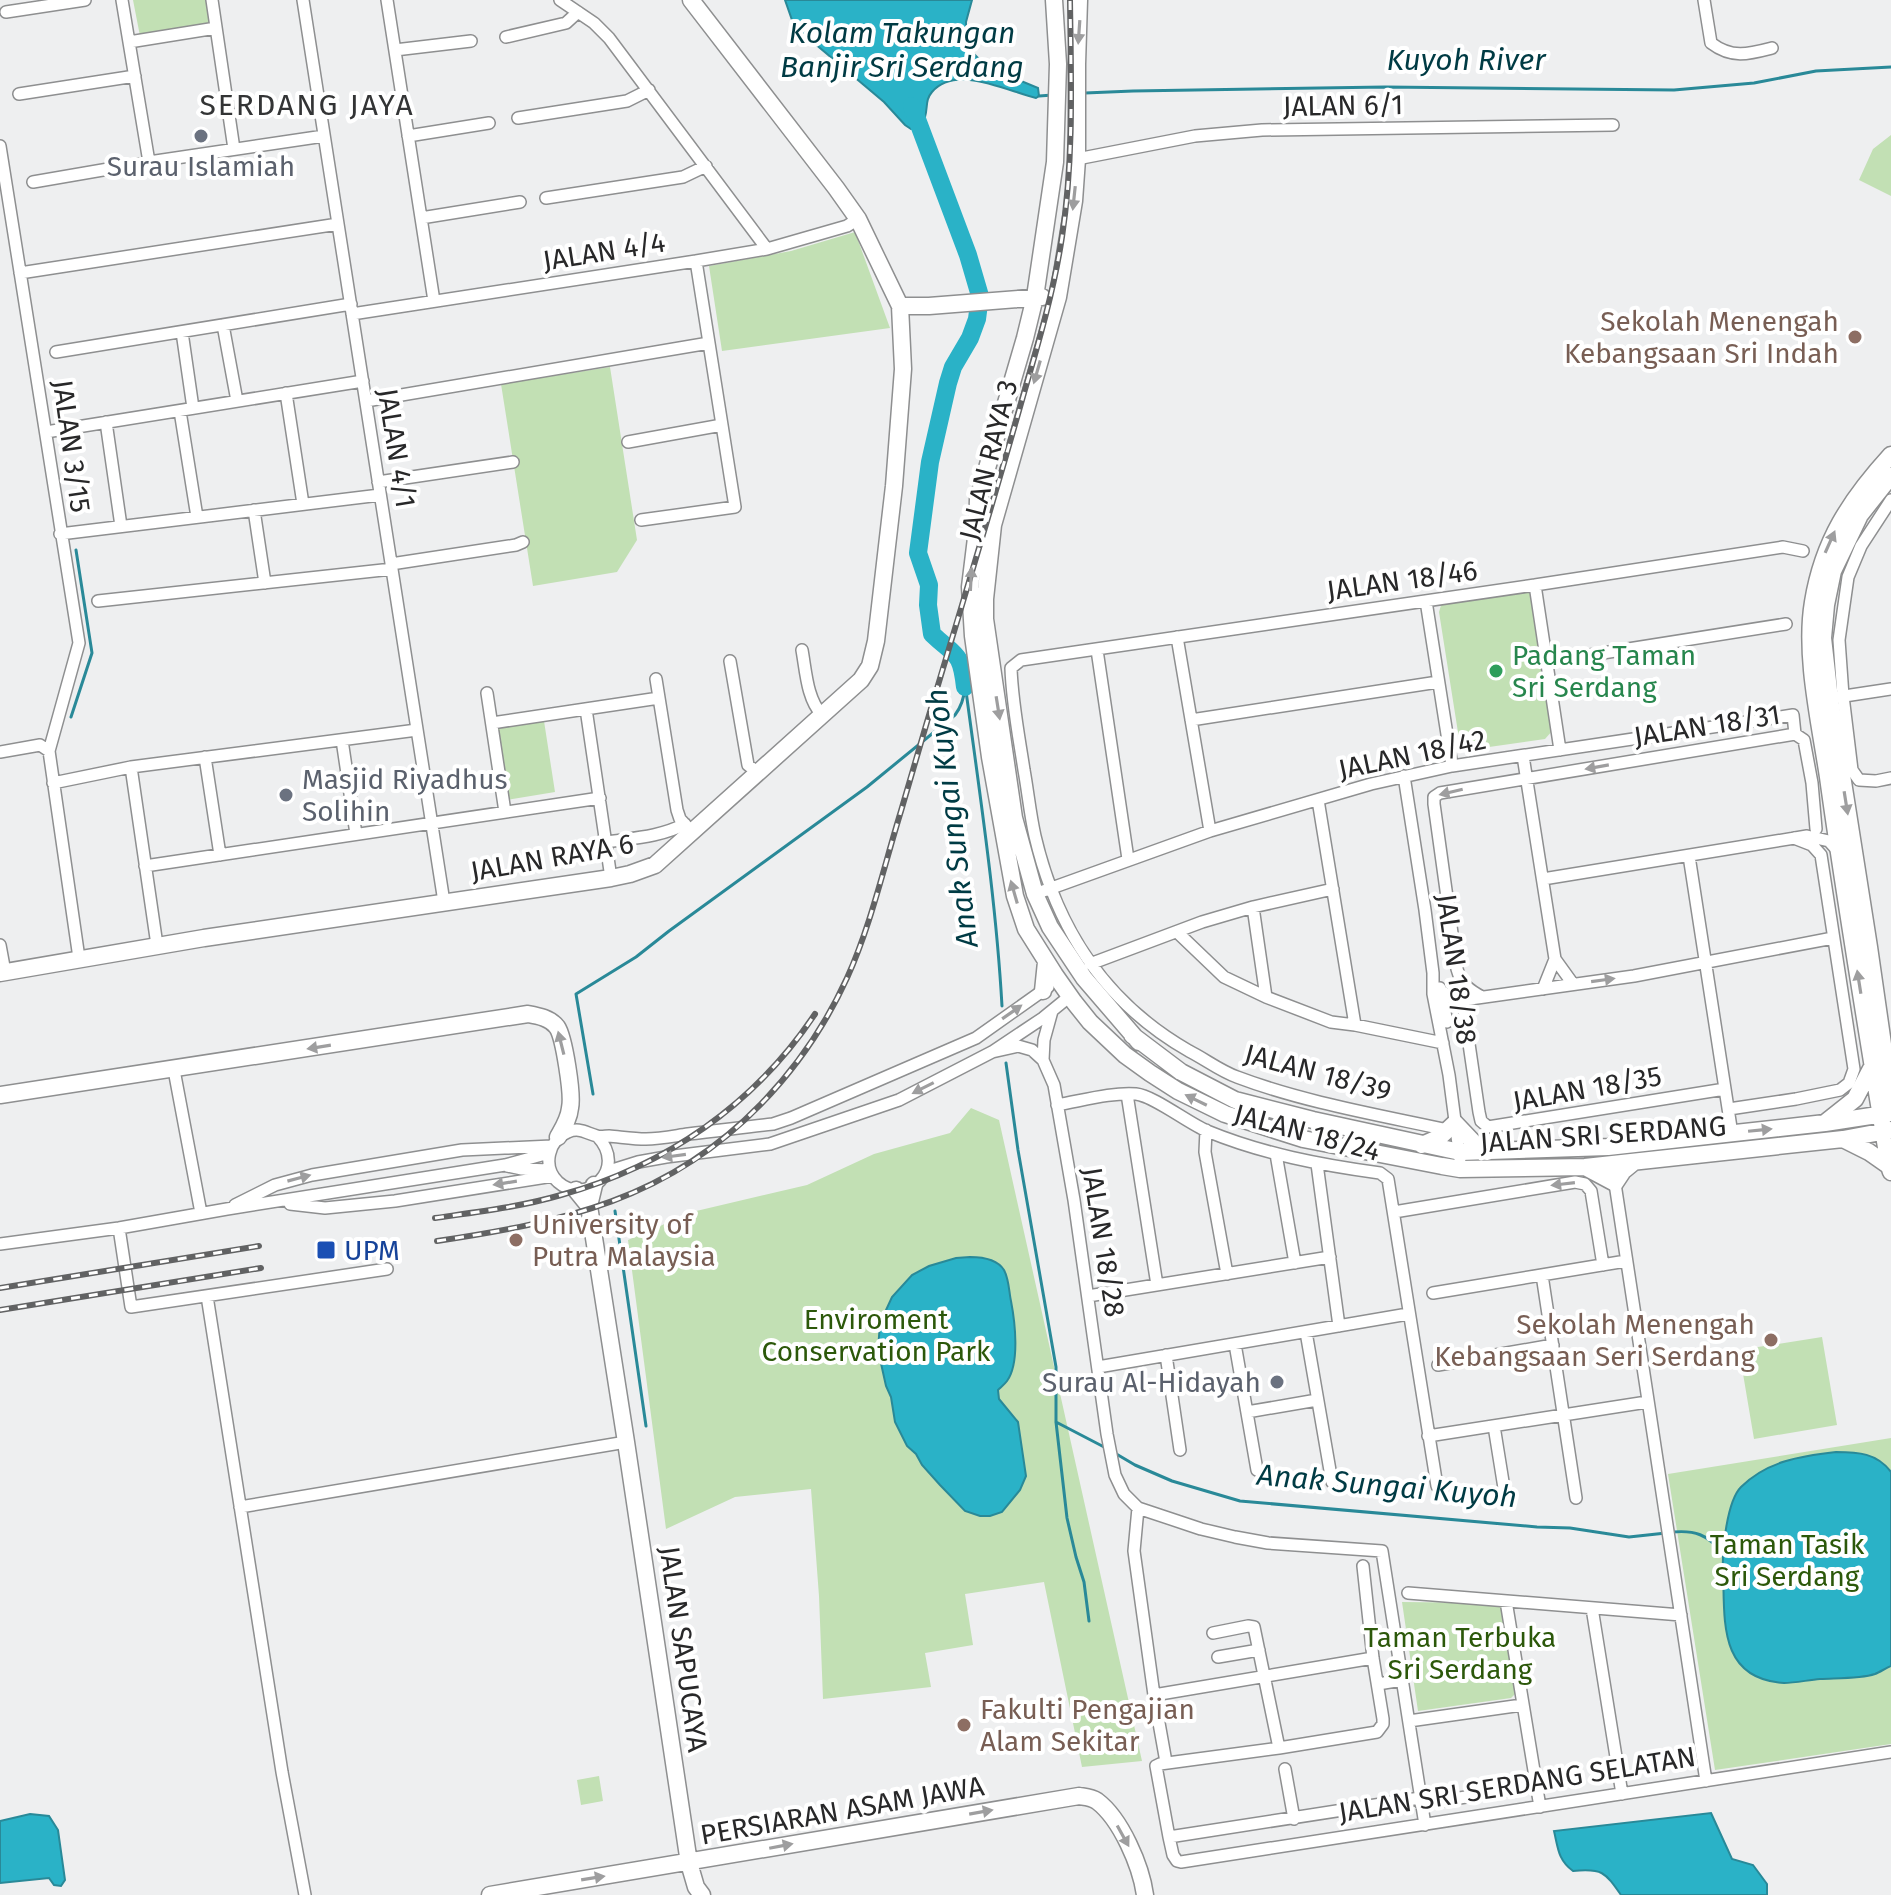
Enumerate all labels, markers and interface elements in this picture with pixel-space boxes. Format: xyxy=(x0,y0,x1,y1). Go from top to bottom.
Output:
water label: Kolam Takungan Banjir Sri Serdang xyxy=(780,15,1024,85)
one-way arrow xyxy=(1072,20,1085,45)
water label: Kuyoh River xyxy=(1386,42,1547,78)
district label: SERDANG JAYA xyxy=(199,87,415,123)
street label: JALAN 6/1 xyxy=(1282,88,1404,123)
marker: Surau Islamiah xyxy=(192,127,210,145)
place label: Surau Islamiah xyxy=(107,150,295,183)
one-way arrow xyxy=(1067,186,1080,211)
street label: JALAN 4/4 xyxy=(540,226,668,277)
place label: Sekolah Menengah Kebangsaan Sri Indah xyxy=(1564,305,1839,370)
marker: Sekolah Menengah Kebangsaan Sri Indah xyxy=(1846,328,1864,346)
one-way arrow xyxy=(1031,359,1043,384)
street label: JALAN RAYA 3 xyxy=(953,376,1024,544)
street label: JALAN 3/15 xyxy=(46,378,97,514)
street label: JALAN 4/1 xyxy=(371,386,422,510)
one-way arrow xyxy=(1823,530,1836,553)
street label: JALAN 18/46 xyxy=(1325,554,1479,607)
one-way arrow xyxy=(965,566,978,591)
place label: Padang Taman Sri Serdang xyxy=(1512,639,1696,704)
marker: Padang Taman Sri Serdang xyxy=(1487,662,1505,680)
water label: Anak Sungai Kuyoh xyxy=(918,686,986,951)
one-way arrow xyxy=(992,696,1004,721)
street label: JALAN 18/31 xyxy=(1632,698,1783,753)
street label: JALAN 18/42 xyxy=(1335,723,1489,786)
one-way arrow xyxy=(1584,761,1609,773)
place label: Masjid Riyadhus Solihin xyxy=(302,763,508,828)
marker: Masjid Riyadhus Solihin xyxy=(277,786,295,804)
one-way arrow xyxy=(1438,786,1463,799)
one-way arrow xyxy=(1841,791,1853,816)
street label: JALAN RAYA 6 xyxy=(468,827,636,888)
one-way arrow xyxy=(1007,879,1020,903)
street label: JALAN 18/38 xyxy=(1430,892,1483,1047)
one-way arrow xyxy=(1853,969,1865,994)
one-way arrow xyxy=(1591,973,1616,986)
one-way arrow xyxy=(1001,1005,1022,1020)
one-way arrow xyxy=(555,1030,567,1055)
street label: JALAN 18/39 xyxy=(1241,1037,1395,1108)
one-way arrow xyxy=(307,1041,332,1054)
street label: JALAN 18/35 xyxy=(1510,1059,1664,1118)
one-way arrow xyxy=(911,1081,934,1094)
one-way arrow xyxy=(1185,1093,1208,1107)
street label: JALAN 18/24 xyxy=(1230,1097,1384,1168)
street label: JALAN SRI SERDANG xyxy=(1479,1109,1727,1160)
one-way arrow xyxy=(1748,1124,1773,1137)
one-way arrow xyxy=(661,1150,686,1163)
street label: JALAN 18/28 xyxy=(1075,1165,1132,1319)
one-way arrow xyxy=(286,1172,311,1184)
one-way arrow xyxy=(492,1177,517,1190)
one-way arrow xyxy=(1550,1178,1575,1191)
place label: University of Putra Malaysia xyxy=(532,1208,716,1273)
marker: University of Putra Malaysia xyxy=(507,1231,525,1249)
place label: UPM xyxy=(344,1234,400,1267)
marker: UPM xyxy=(315,1239,337,1261)
park label: Enviroment Conservation Park xyxy=(762,1303,991,1368)
place label: Sekolah Menengah Kebangsaan Seri Serdang xyxy=(1434,1308,1755,1373)
marker: Sekolah Menengah Kebangsaan Seri Serdang xyxy=(1762,1331,1780,1349)
place label: Surau Al-Hidayah xyxy=(1042,1366,1261,1399)
marker: Surau Al-Hidayah xyxy=(1268,1373,1286,1391)
water label: Anak Sungai Kuyoh xyxy=(1255,1457,1518,1515)
park label: Taman Tasik Sri Serdang xyxy=(1710,1528,1865,1593)
street label: JALAN SAPUCAYA xyxy=(653,1544,714,1754)
park label: Taman Terbuka Sri Serdang xyxy=(1364,1621,1556,1686)
place label: Fakulti Pengajian Alam Sekitar xyxy=(980,1693,1195,1758)
marker: Fakulti Pengajian Alam Sekitar xyxy=(955,1716,973,1734)
street label: JALAN SRI SERDANG SELATAN xyxy=(1336,1740,1698,1829)
street label: PERSIARAN ASAM JAWA xyxy=(698,1769,986,1852)
one-way arrow xyxy=(969,1805,994,1818)
one-way arrow xyxy=(1116,1825,1130,1847)
one-way arrow xyxy=(769,1840,794,1852)
one-way arrow xyxy=(581,1872,606,1884)

